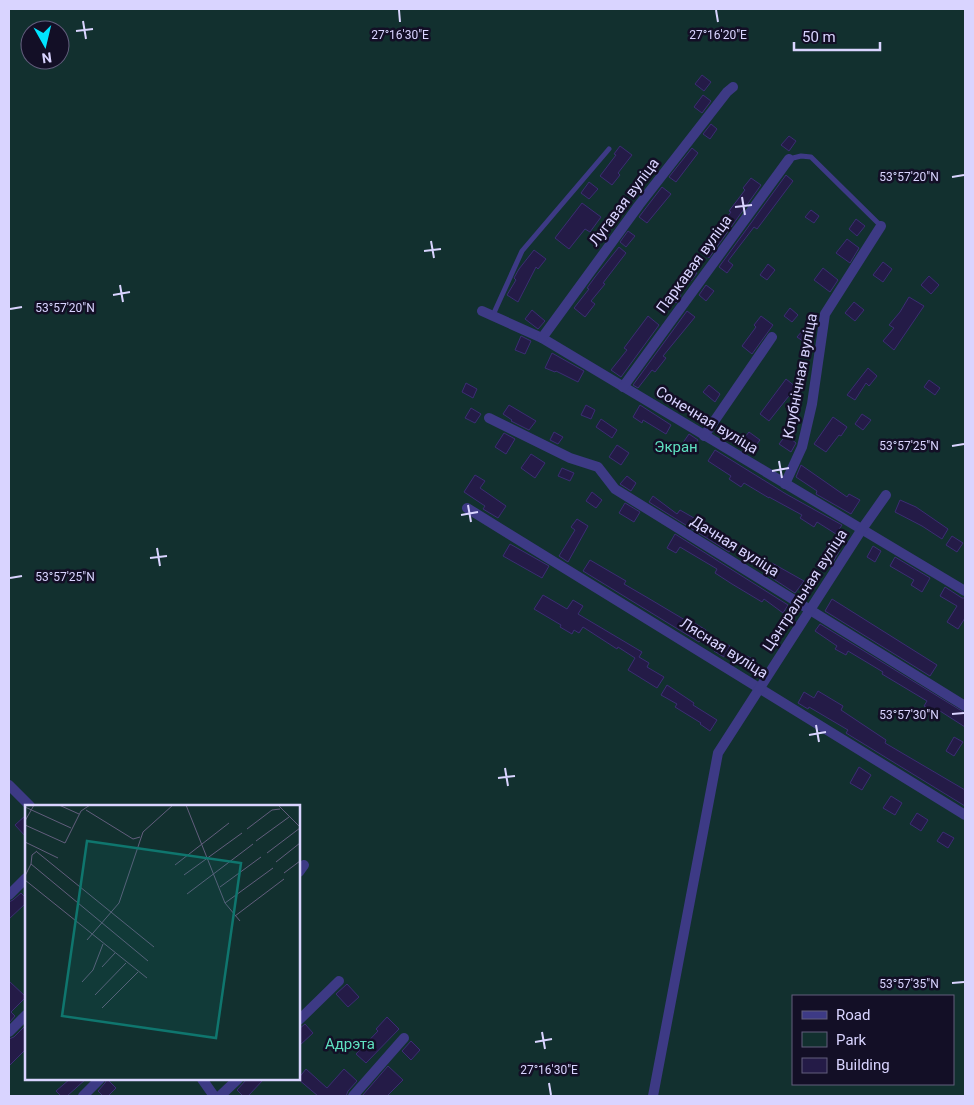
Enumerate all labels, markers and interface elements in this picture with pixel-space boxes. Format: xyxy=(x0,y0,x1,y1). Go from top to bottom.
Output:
north arrow xyxy=(20,20,70,70)
scale bar xyxy=(794,20,880,52)
text: 27°16'30"E xyxy=(371,28,429,42)
text: 27°16'20"E xyxy=(689,28,747,42)
text: 50 m xyxy=(802,28,836,46)
text: N xyxy=(41,49,53,66)
street label: Лугавая вуліца xyxy=(585,154,663,250)
text: 53°57'20"N xyxy=(879,170,939,184)
street label: Паркавая вуліца xyxy=(652,211,736,317)
text: 53°57'20"N xyxy=(35,301,95,315)
street label: Клубнічная вуліца xyxy=(779,312,821,440)
street label: Сонечная вуліца xyxy=(652,382,762,458)
park label: Экран xyxy=(654,438,698,456)
text: 53°57'25"N xyxy=(879,439,939,453)
street label: Дачная вуліца xyxy=(687,512,783,580)
street label: Цэнтральная вуліца xyxy=(759,526,851,654)
text: 53°57'25"N xyxy=(35,570,95,584)
street label: Лясная вуліца xyxy=(677,614,771,682)
text: 53°57'30"N xyxy=(879,708,939,722)
inset map xyxy=(25,805,300,1080)
text: 53°57'35"N xyxy=(879,977,939,991)
legend xyxy=(792,995,954,1085)
text: Road xyxy=(836,1006,870,1024)
text: Park xyxy=(836,1031,867,1049)
park label: Адрэта xyxy=(325,1035,375,1053)
text: Building xyxy=(836,1056,890,1074)
text: 27°16'30"E xyxy=(520,1063,578,1077)

